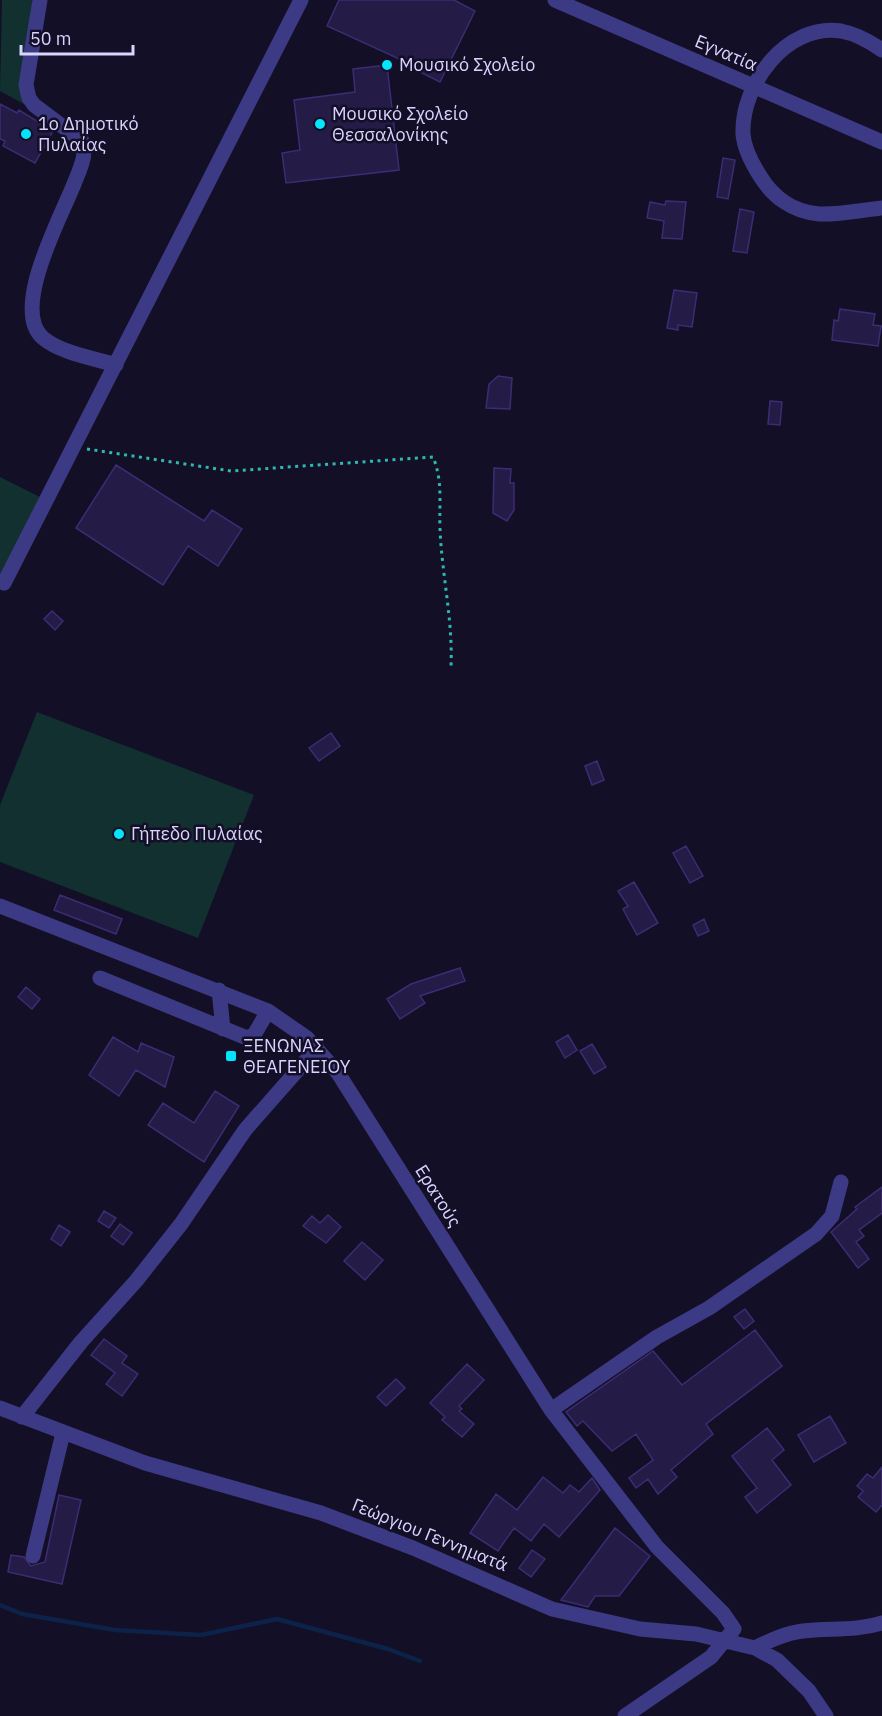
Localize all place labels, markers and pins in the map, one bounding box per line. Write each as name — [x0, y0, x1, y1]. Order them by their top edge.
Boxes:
place label: Μουσικό Σχολείο — [399, 53, 535, 76]
marker: Μουσικό Σχολείο — [380, 58, 394, 72]
place label: Μουσικό Σχολείο Θεσσαλονίκης — [332, 102, 468, 146]
place label: 1ο Δημοτικό Πυλαίας — [38, 112, 138, 156]
marker: Μουσικό Σχολείο Θεσσαλονίκης — [313, 117, 327, 131]
marker: 1ο Δημοτικό Πυλαίας — [19, 127, 33, 141]
place label: Γήπεδο Πυλαίας — [131, 822, 263, 845]
marker: Γήπεδο Πυλαίας — [112, 827, 126, 841]
place label: ΞΕΝΩΝΑΣ ΘΕΑΓΕΝΕΙΟΥ — [243, 1034, 351, 1078]
marker: ΞΕΝΩΝΑΣ ΘΕΑΓΕΝΕΙΟΥ — [224, 1049, 238, 1063]

